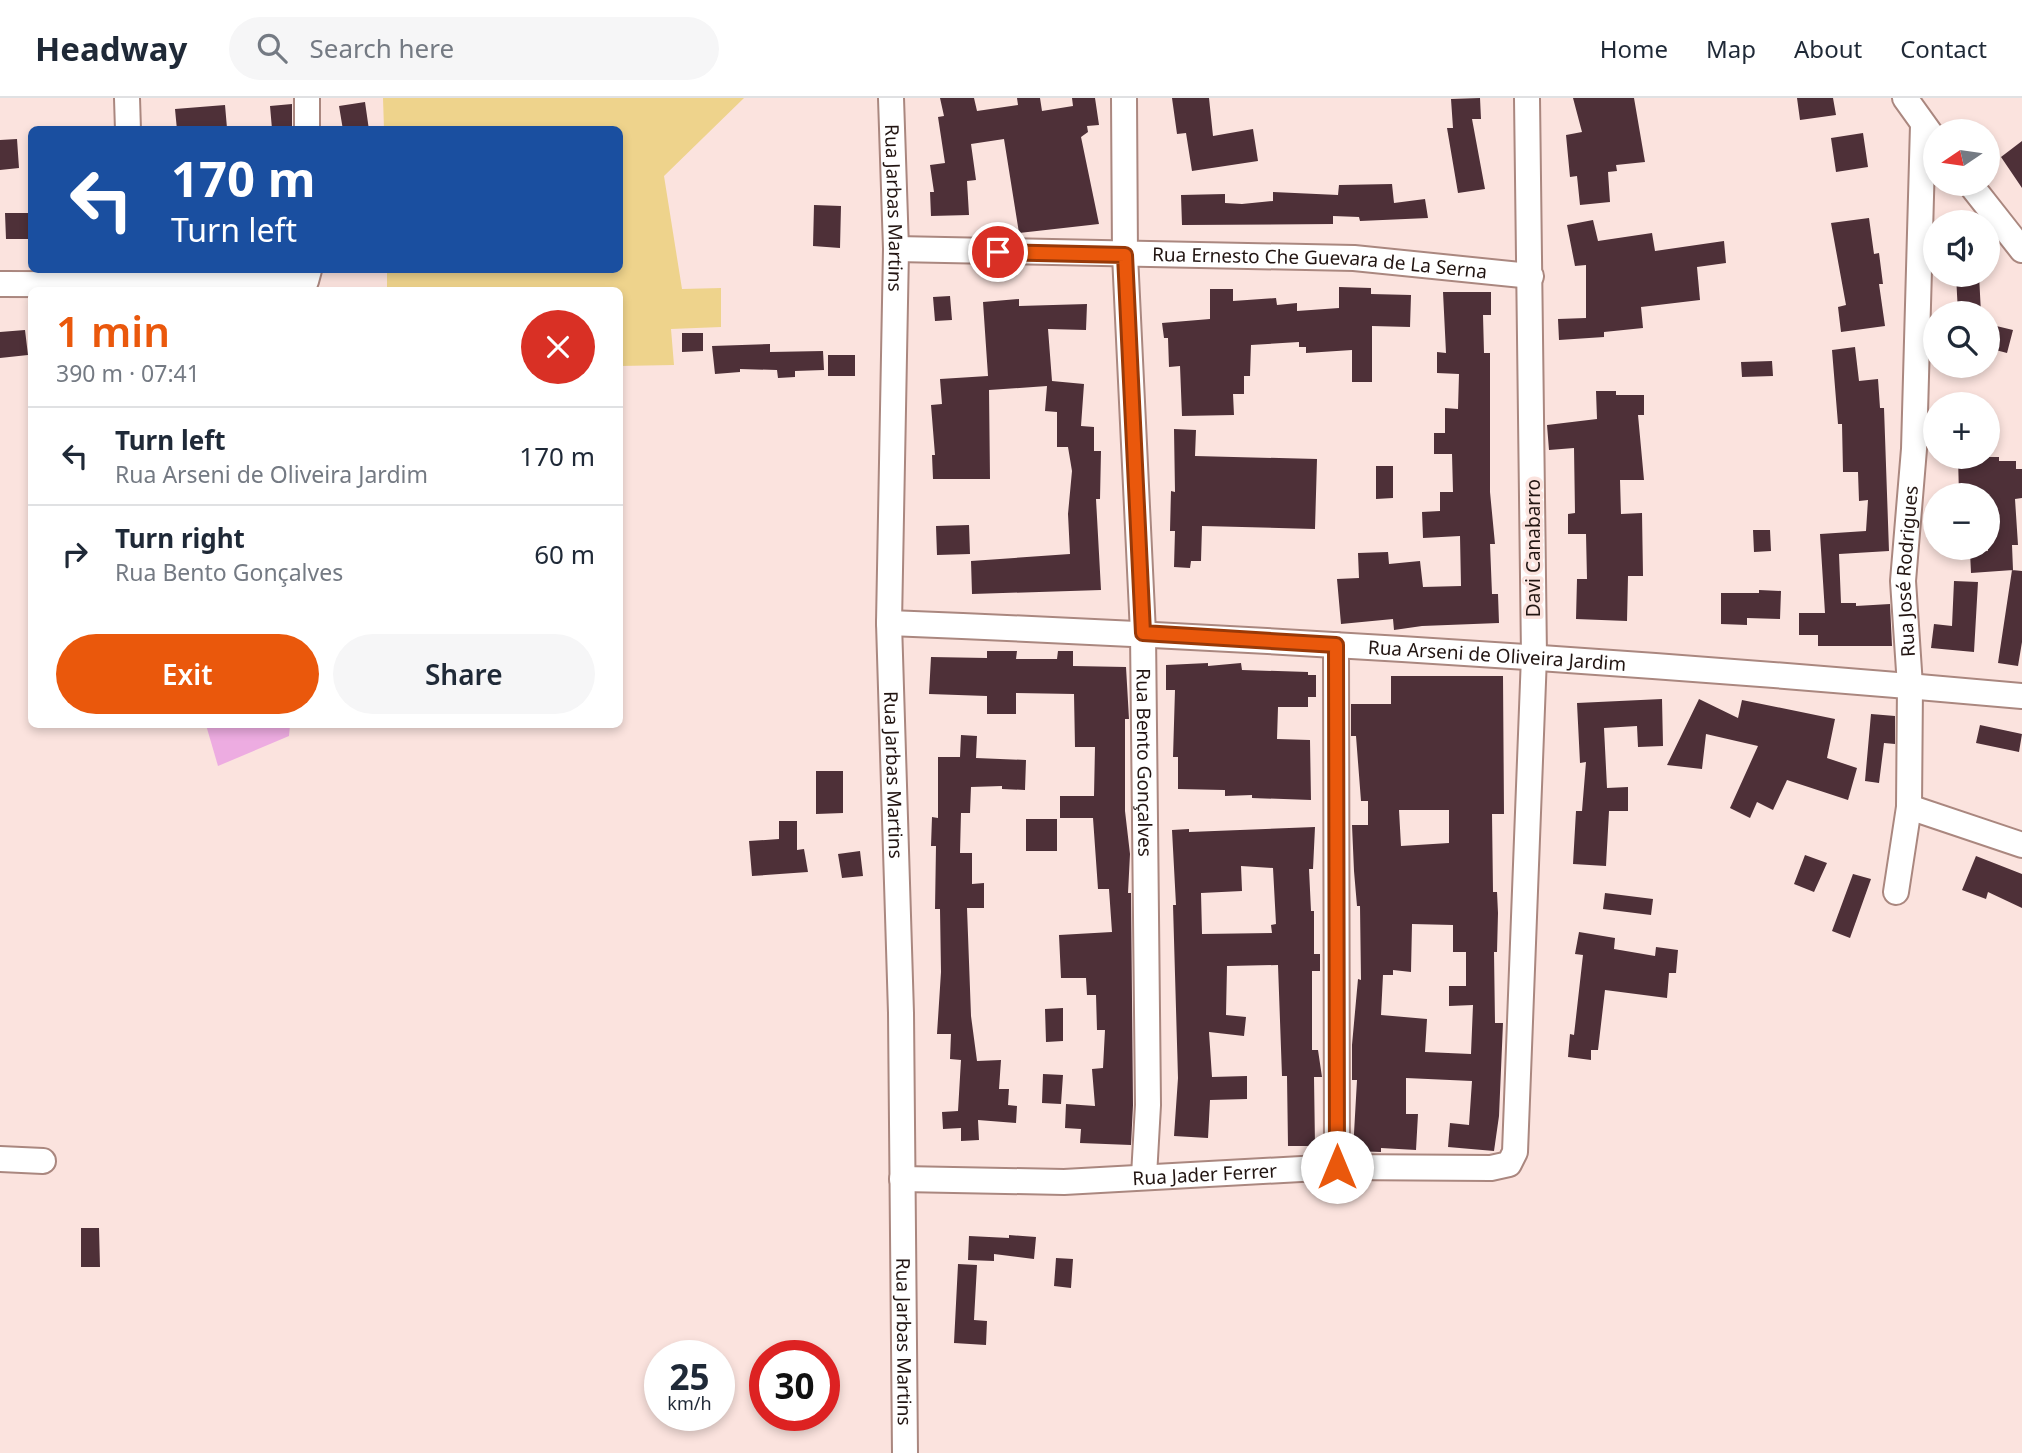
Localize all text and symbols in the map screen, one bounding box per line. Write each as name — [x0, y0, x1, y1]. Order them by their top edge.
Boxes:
search box — [229, 17, 719, 80]
text: Headway — [35, 26, 187, 71]
icon: search — [253, 29, 291, 67]
text: Search here — [309, 30, 454, 66]
text: Home — [1600, 32, 1668, 65]
text: Map — [1706, 32, 1756, 65]
text: About — [1794, 32, 1862, 65]
text: Contact — [1900, 32, 1987, 65]
north arrow — [1923, 119, 2000, 196]
map controls — [1923, 119, 2000, 560]
street label: Rua Jarbas Martins — [879, 124, 909, 292]
text: 170 m — [171, 145, 316, 211]
icon: left — [56, 154, 147, 245]
text: Turn left — [171, 208, 297, 251]
button: sound — [1923, 210, 2000, 287]
pin — [968, 222, 1028, 282]
icon: arrive — [979, 233, 1017, 271]
street label: Rua Ernesto Che Guevara de La Serna — [1152, 241, 1488, 284]
button: search — [1923, 301, 2000, 378]
text: 1 min — [56, 302, 170, 359]
button: close — [521, 310, 595, 384]
text: 390 m · 07:41 — [56, 357, 200, 389]
button: + — [1923, 392, 2000, 469]
text: Turn left — [115, 422, 226, 458]
icon: left — [56, 437, 94, 475]
text: 170 m — [519, 438, 595, 474]
text: Rua Arseni de Oliveira Jardim — [115, 458, 428, 490]
street label: Davi Canabarro — [1520, 479, 1546, 617]
button: − — [1923, 483, 2000, 560]
street label: Rua José Rodrigues — [1890, 485, 1924, 658]
text: Turn right — [115, 520, 245, 556]
icon: right — [56, 535, 94, 573]
text: 60 m — [534, 536, 595, 572]
text: Rua Bento Gonçalves — [115, 556, 343, 588]
button: Exit — [56, 634, 319, 714]
button: Share — [333, 634, 595, 714]
street label: Rua Arseni de Oliveira Jardim — [1367, 634, 1627, 677]
street label: Rua Bento Gonçalves — [1130, 668, 1158, 857]
street label: Rua Jarbas Martins — [878, 691, 909, 859]
position arrow — [1300, 1130, 1374, 1204]
street label: Rua Jader Ferrer — [1132, 1157, 1278, 1191]
street label: Rua Jarbas Martins — [890, 1258, 918, 1426]
speed limit sign: 30 — [749, 1340, 840, 1431]
text: 25 — [669, 1353, 710, 1400]
text: km/h — [667, 1391, 712, 1415]

